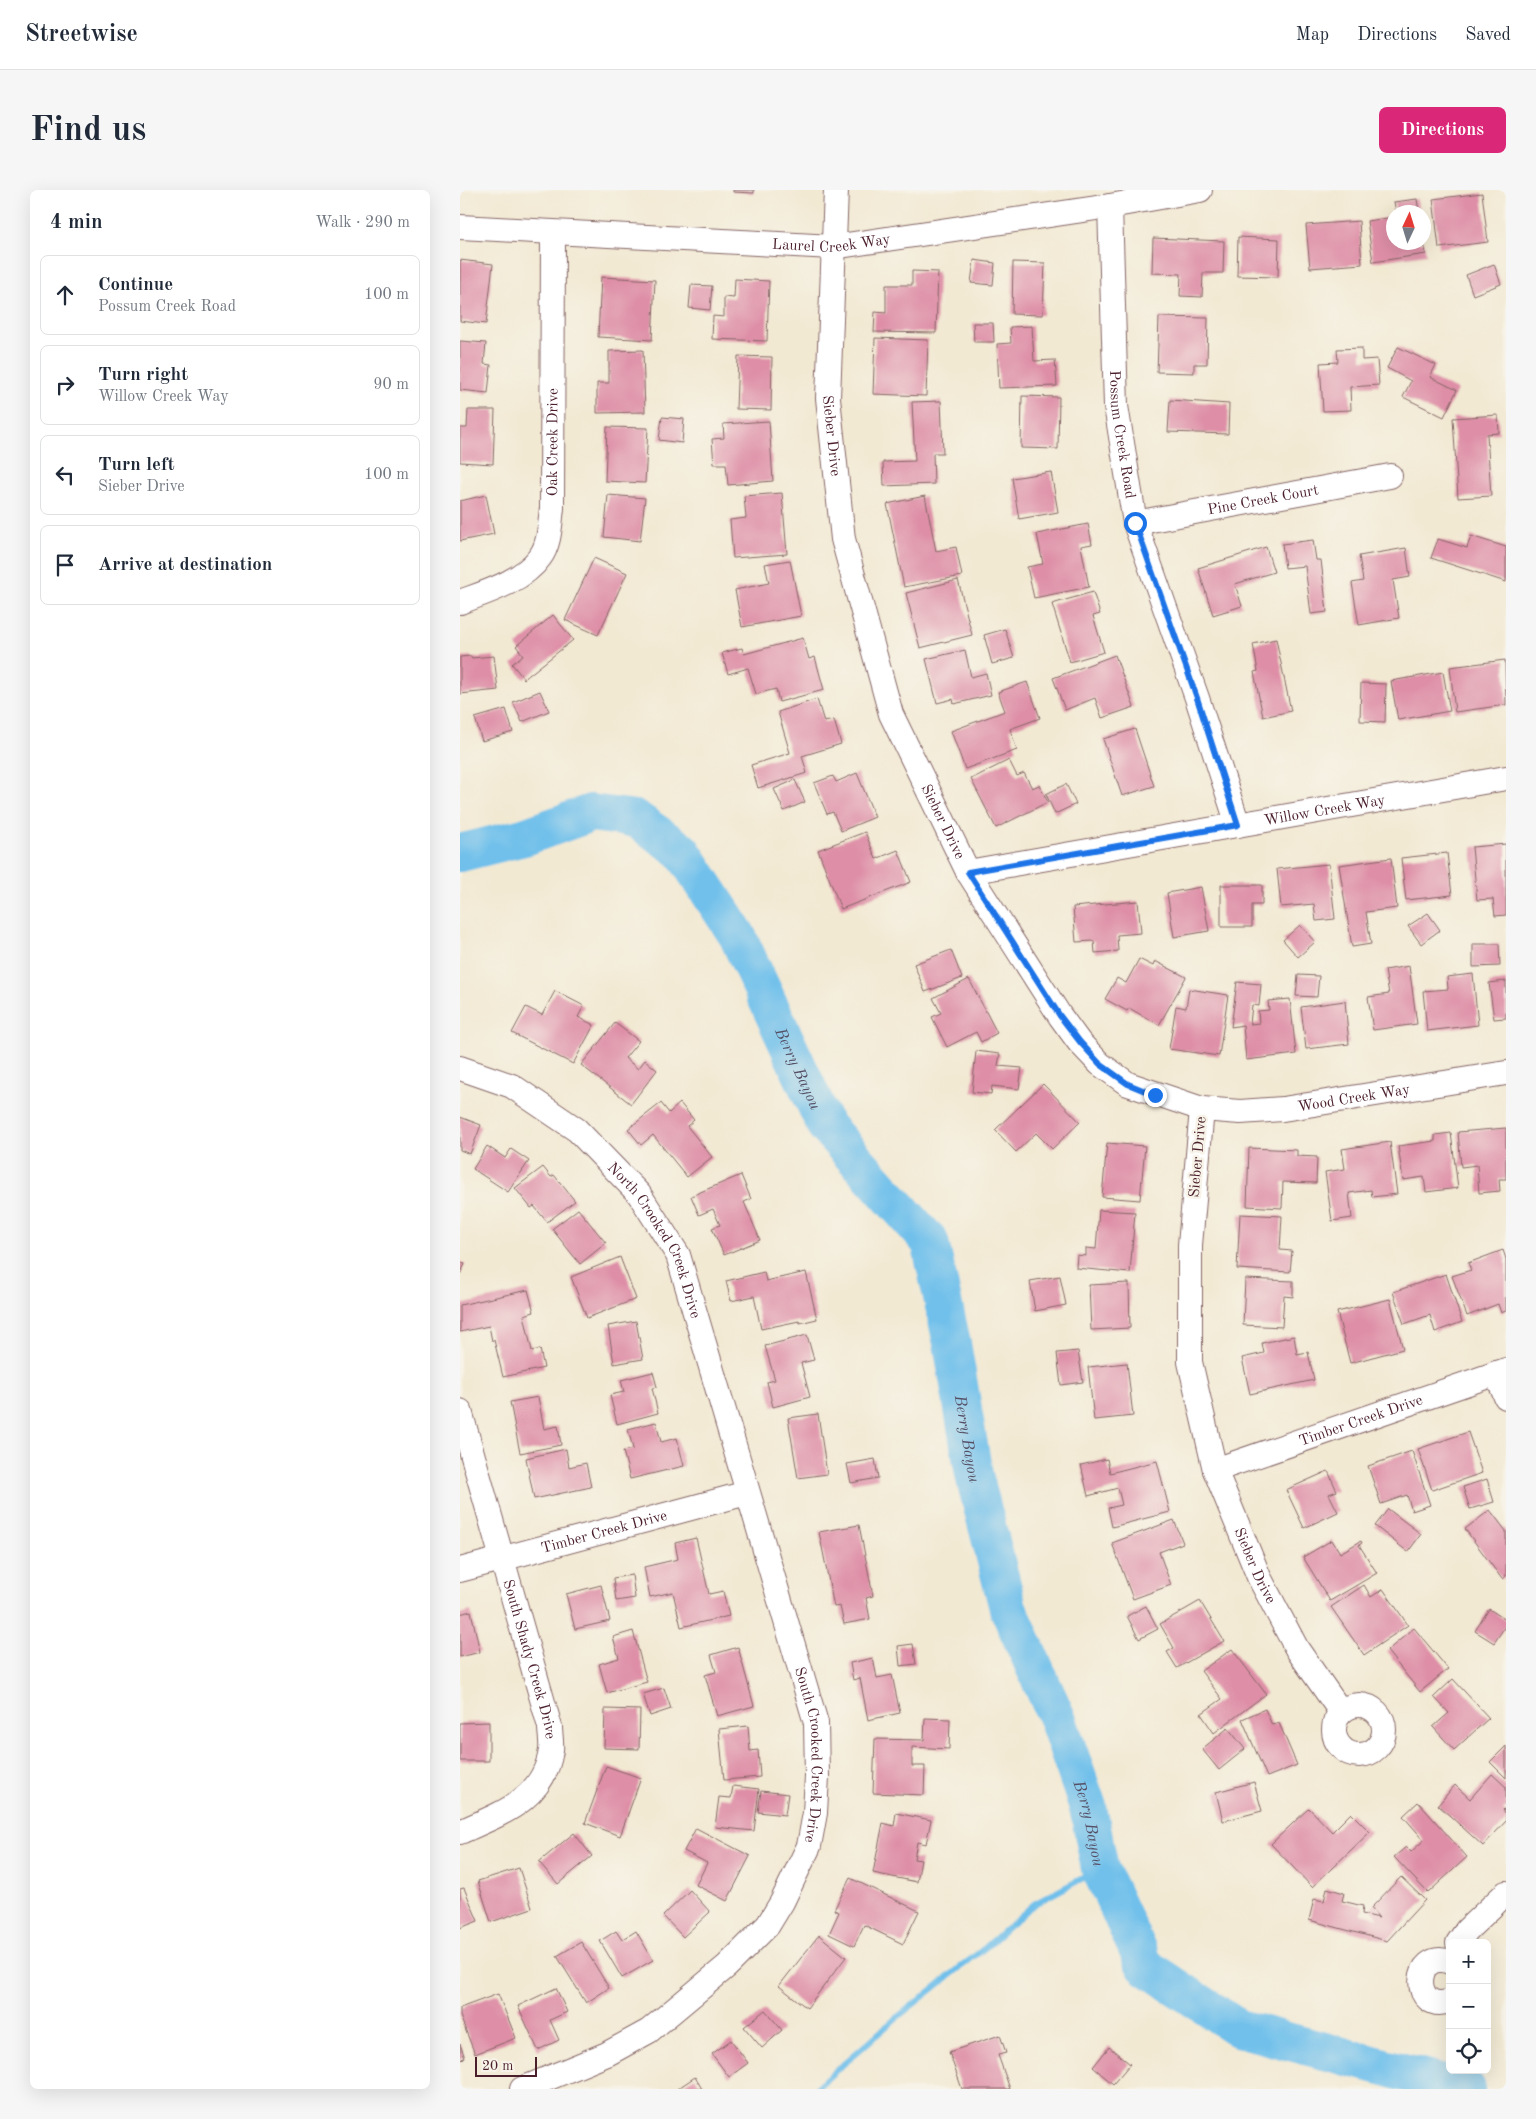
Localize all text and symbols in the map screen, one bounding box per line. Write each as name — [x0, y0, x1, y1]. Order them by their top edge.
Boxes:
text: Streetwise — [25, 23, 138, 47]
text: Map — [1296, 26, 1329, 44]
text: Directions — [1357, 26, 1437, 44]
text: Saved — [1465, 26, 1511, 44]
button: Directions — [1379, 107, 1506, 153]
text: Find us — [30, 113, 146, 148]
north arrow — [1386, 205, 1431, 250]
text: 4 min — [50, 212, 103, 233]
text: Walk · 290 m — [315, 215, 410, 231]
street label: Laurel Creek Way — [772, 233, 892, 256]
text: Continue — [98, 276, 173, 295]
icon: ahead — [51, 281, 79, 309]
text: 100 m — [364, 287, 409, 303]
text: Possum Creek Road — [98, 299, 236, 315]
text: Turn right — [98, 366, 188, 385]
street label: Possum Creek Road — [1106, 370, 1137, 500]
icon: right — [51, 371, 79, 399]
text: 90 m — [373, 377, 409, 393]
street label: Oak Creek Drive — [546, 388, 561, 496]
text: Willow Creek Way — [98, 389, 229, 405]
street label: Sieber Drive — [819, 395, 842, 477]
text: Turn left — [98, 456, 175, 475]
icon: left — [51, 461, 79, 489]
text: 100 m — [364, 467, 409, 483]
text: Sieber Drive — [98, 479, 185, 495]
street label: Pine Creek Court — [1206, 483, 1320, 518]
route start — [1124, 512, 1147, 535]
icon: arrive — [51, 551, 79, 579]
text: Arrive at destination — [98, 556, 272, 575]
street label: Sieber Drive — [917, 782, 967, 862]
street label: Willow Creek Way — [1263, 793, 1387, 829]
water label: Berry Bayou — [771, 1025, 823, 1113]
street label: Wood Creek Way — [1297, 1083, 1411, 1116]
route end — [1144, 1084, 1167, 1107]
street label: Sieber Drive — [1187, 1116, 1210, 1198]
street label: North Crooked Creek Drive — [604, 1160, 702, 1320]
water label: Berry Bayou — [951, 1393, 982, 1485]
street label: Timber Creek Drive — [1297, 1393, 1425, 1450]
street label: Timber Creek Drive — [540, 1509, 669, 1557]
street label: Sieber Drive — [1231, 1526, 1278, 1607]
street label: South Shady Creek Drive — [499, 1578, 557, 1740]
street label: South Crooked Creek Drive — [791, 1666, 823, 1844]
water label: Berry Bayou — [1069, 1778, 1105, 1868]
map controls — [1446, 1939, 1491, 2074]
button: + — [1446, 1939, 1491, 1984]
button: − — [1446, 1984, 1491, 2029]
button: locate — [1446, 2029, 1491, 2074]
scale bar — [475, 2054, 538, 2077]
text: 20 m — [482, 2059, 513, 2073]

